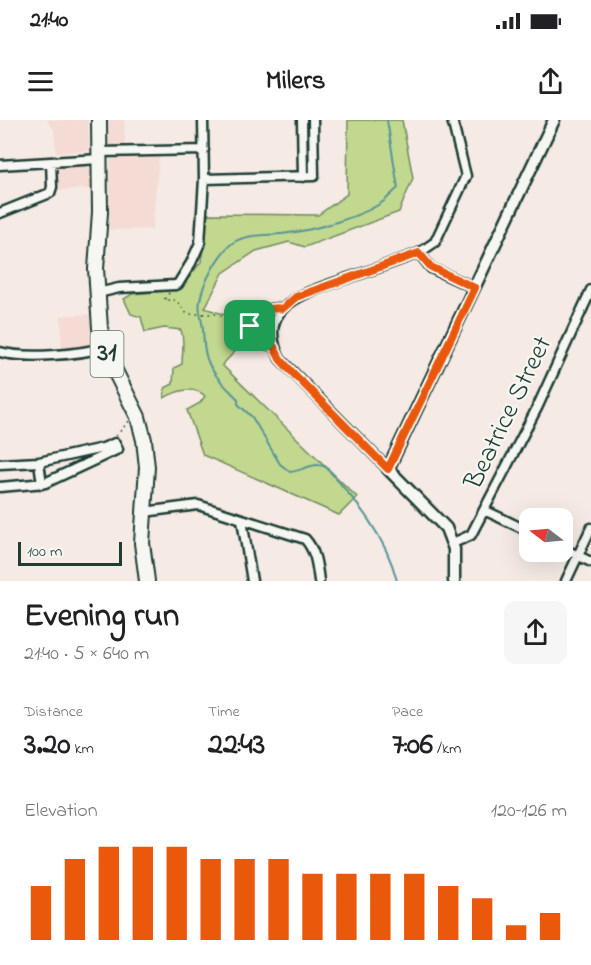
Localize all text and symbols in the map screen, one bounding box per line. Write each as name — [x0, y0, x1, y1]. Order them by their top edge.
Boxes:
text: 21:40 — [30, 5, 68, 37]
text: Milers — [266, 62, 326, 101]
icon: menu — [24, 65, 57, 98]
icon: share — [534, 65, 567, 98]
pin — [224, 300, 275, 351]
icon: arrive — [233, 309, 266, 342]
street label: Beatrice Street — [455, 330, 563, 497]
road number: 31 — [90, 331, 124, 377]
north arrow — [519, 508, 573, 562]
map controls — [519, 508, 573, 562]
scale bar — [18, 539, 122, 567]
text: 100 m — [27, 540, 62, 564]
text: Evening run — [24, 593, 179, 641]
button: share — [504, 601, 567, 664]
text: 21:40 · 5 × 640 m — [24, 640, 149, 669]
text: Distance — [24, 700, 83, 724]
text: Time — [208, 700, 240, 724]
text: Pace — [392, 700, 423, 724]
text: 3.20 — [24, 724, 70, 768]
text: 22:43 — [208, 724, 265, 768]
text: 7:06 — [392, 724, 433, 768]
text: km — [70, 737, 94, 761]
text: /km — [433, 737, 461, 761]
text: Elevation — [24, 797, 98, 826]
text: 120–126 m — [491, 797, 567, 826]

